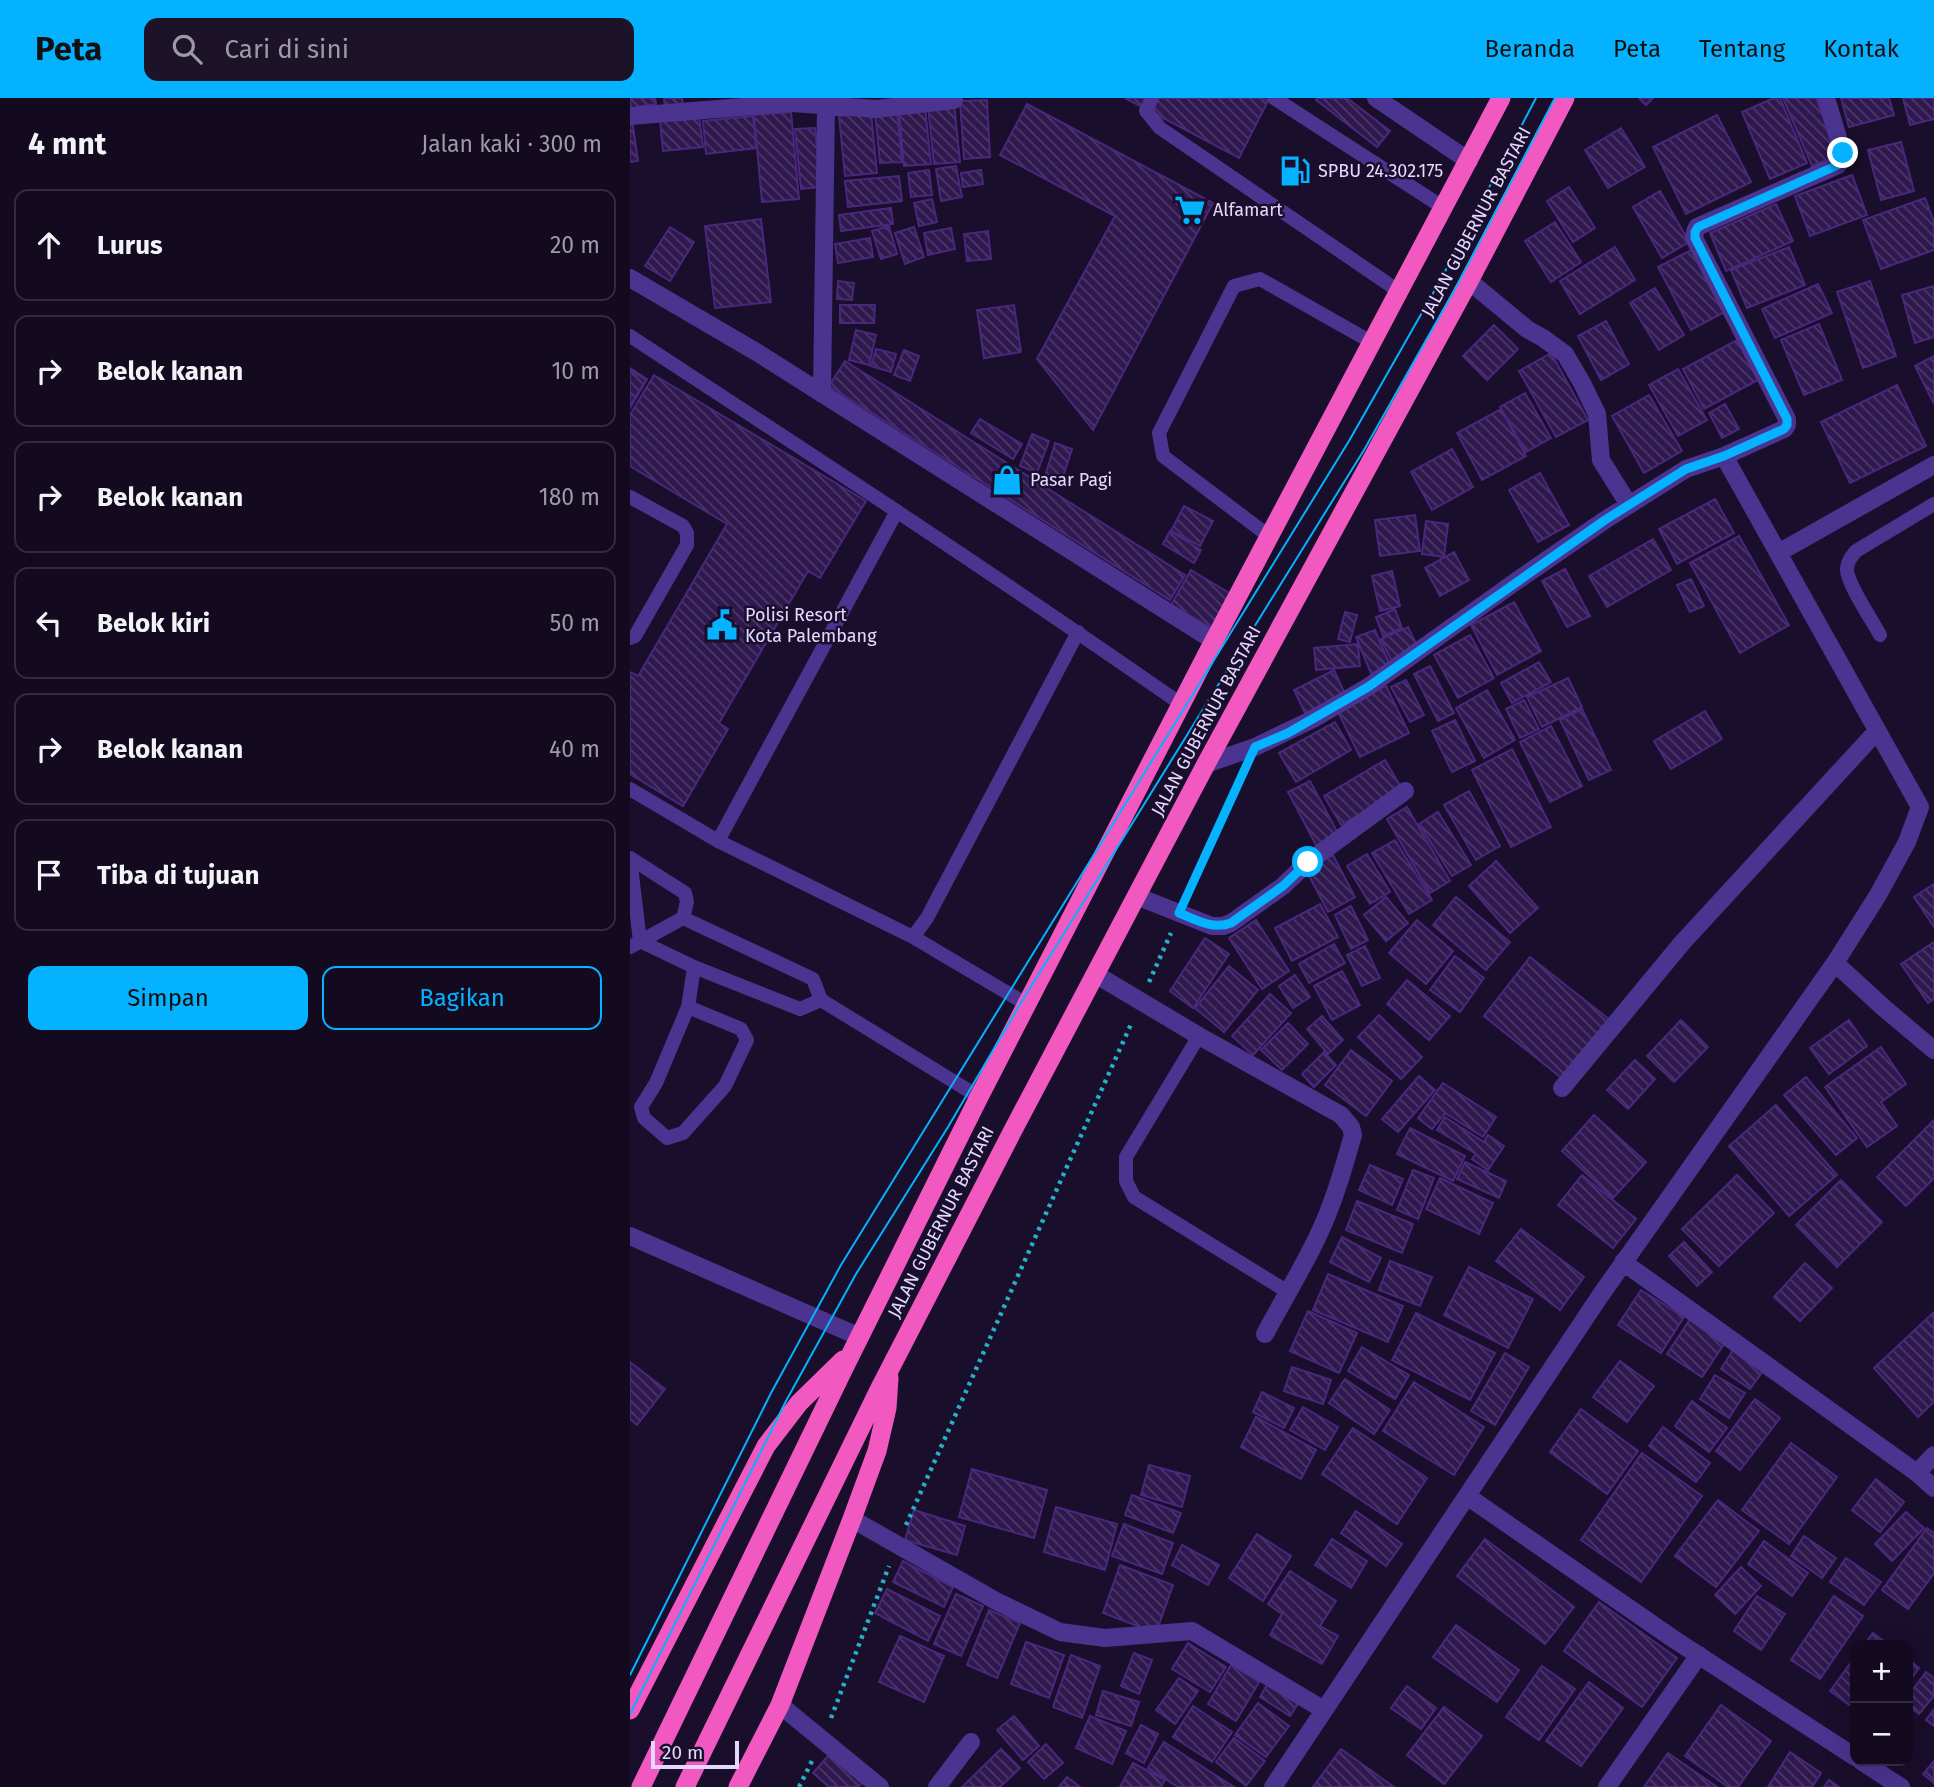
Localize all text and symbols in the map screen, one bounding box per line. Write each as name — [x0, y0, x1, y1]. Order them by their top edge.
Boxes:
search box — [144, 18, 634, 81]
text: Peta — [35, 29, 102, 69]
icon: search — [168, 30, 206, 68]
text: Cari di sini — [224, 34, 349, 65]
text: Beranda — [1484, 35, 1575, 63]
text: Peta — [1613, 35, 1661, 63]
text: Tentang — [1699, 35, 1785, 63]
text: Kontak — [1823, 35, 1899, 63]
street label: JALAN GUBERNUR BASTARI — [1416, 123, 1536, 321]
text: 4 mnt — [28, 126, 106, 162]
text: Jalan kaki · 300 m — [421, 130, 602, 158]
route end — [1827, 137, 1858, 168]
fuel station icon: SPBU 24.302.175 — [1278, 154, 1312, 188]
place label: SPBU 24.302.175 — [1318, 160, 1443, 182]
supermarket icon: Alfamart — [1173, 193, 1207, 227]
place label: Alfamart — [1213, 199, 1283, 221]
icon: ahead — [30, 226, 68, 264]
text: Lurus — [97, 230, 163, 261]
text: 20 m — [550, 231, 600, 259]
icon: right — [30, 352, 68, 390]
text: Belok kanan — [97, 356, 243, 387]
text: 10 m — [551, 357, 600, 385]
shop icon: Pasar Pagi — [990, 463, 1024, 497]
place label: Pasar Pagi — [1030, 469, 1112, 491]
icon: right — [30, 478, 68, 516]
text: Belok kanan — [97, 482, 243, 513]
text: 180 m — [539, 483, 600, 511]
icon: left — [30, 604, 68, 642]
place label: Polisi Resort Kota Palembang — [745, 604, 877, 647]
text: Belok kiri — [97, 608, 210, 639]
public building icon: Polisi Resort Kota Palembang — [705, 608, 739, 642]
text: 50 m — [550, 609, 600, 637]
street label: JALAN GUBERNUR BASTARI — [1146, 622, 1266, 820]
icon: right — [30, 730, 68, 768]
text: Belok kanan — [97, 734, 243, 765]
text: 40 m — [549, 735, 600, 763]
route start — [1292, 846, 1323, 877]
icon: arrive — [30, 856, 68, 894]
text: Tiba di tujuan — [97, 860, 259, 891]
button: Simpan — [28, 966, 308, 1030]
button: Bagikan — [322, 966, 602, 1030]
street label: JALAN GUBERNUR BASTARI — [883, 1122, 999, 1322]
map controls — [1850, 1640, 1913, 1766]
button: + — [1850, 1640, 1913, 1703]
button: − — [1850, 1703, 1913, 1766]
scale bar — [651, 1738, 738, 1770]
text: 20 m — [662, 1741, 703, 1764]

